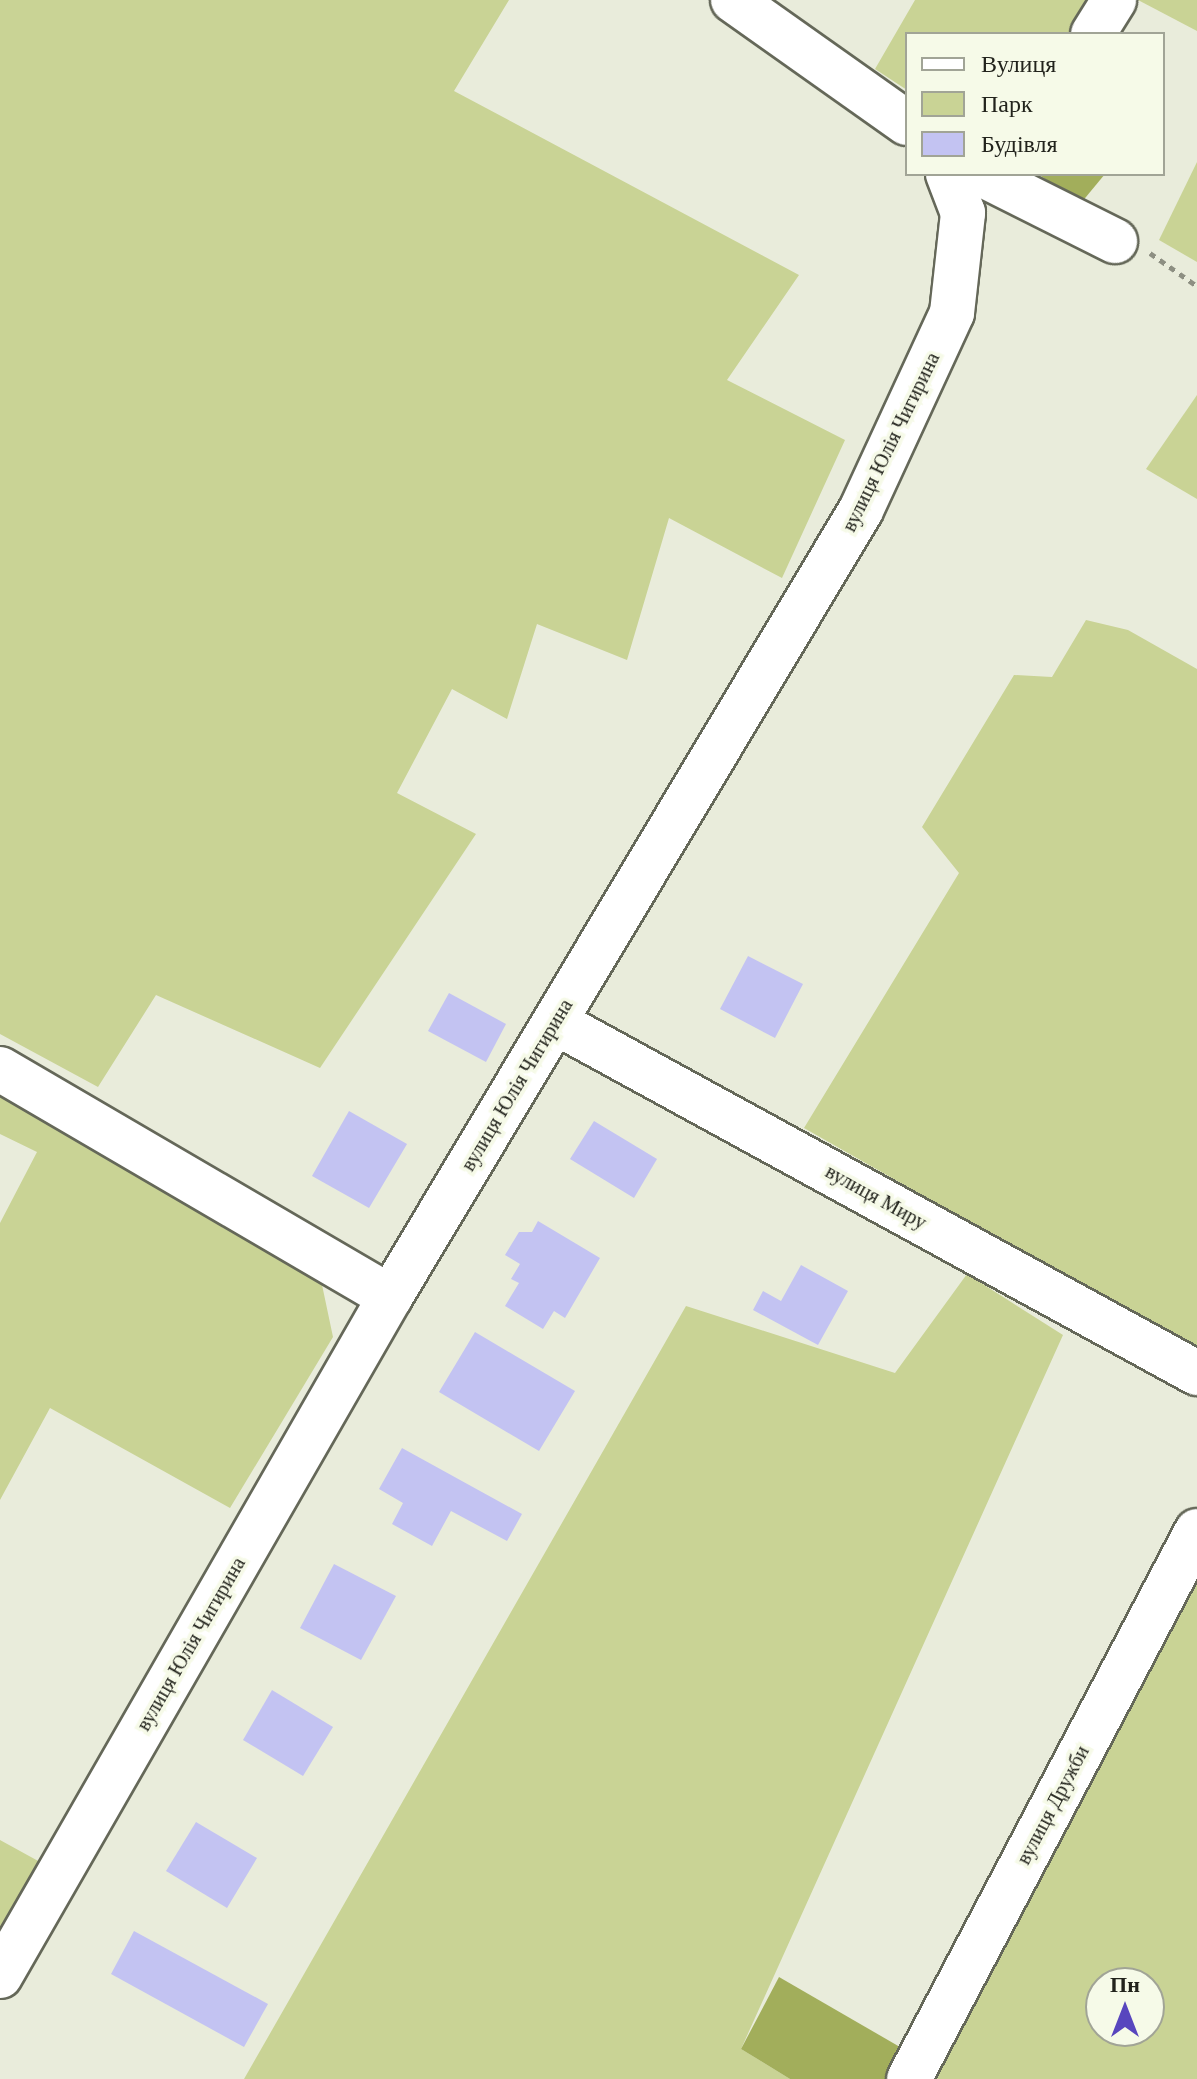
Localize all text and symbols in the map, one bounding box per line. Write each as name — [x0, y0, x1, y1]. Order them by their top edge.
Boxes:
legend — [905, 32, 1165, 176]
text: Вулиця — [981, 51, 1056, 77]
text: Парк — [981, 91, 1033, 117]
text: Будівля — [981, 131, 1058, 157]
street label: вулиця Юлія Чигирина — [837, 348, 945, 536]
street label: вулиця Юлія Чигирина — [456, 995, 578, 1175]
street label: вулиця Миру — [821, 1159, 931, 1235]
street label: вулиця Юлія Чигирина — [132, 1553, 250, 1735]
street label: вулиця Дружби — [1012, 1742, 1094, 1868]
north arrow — [1085, 1967, 1165, 2047]
text: Пн — [1110, 1972, 1140, 1997]

